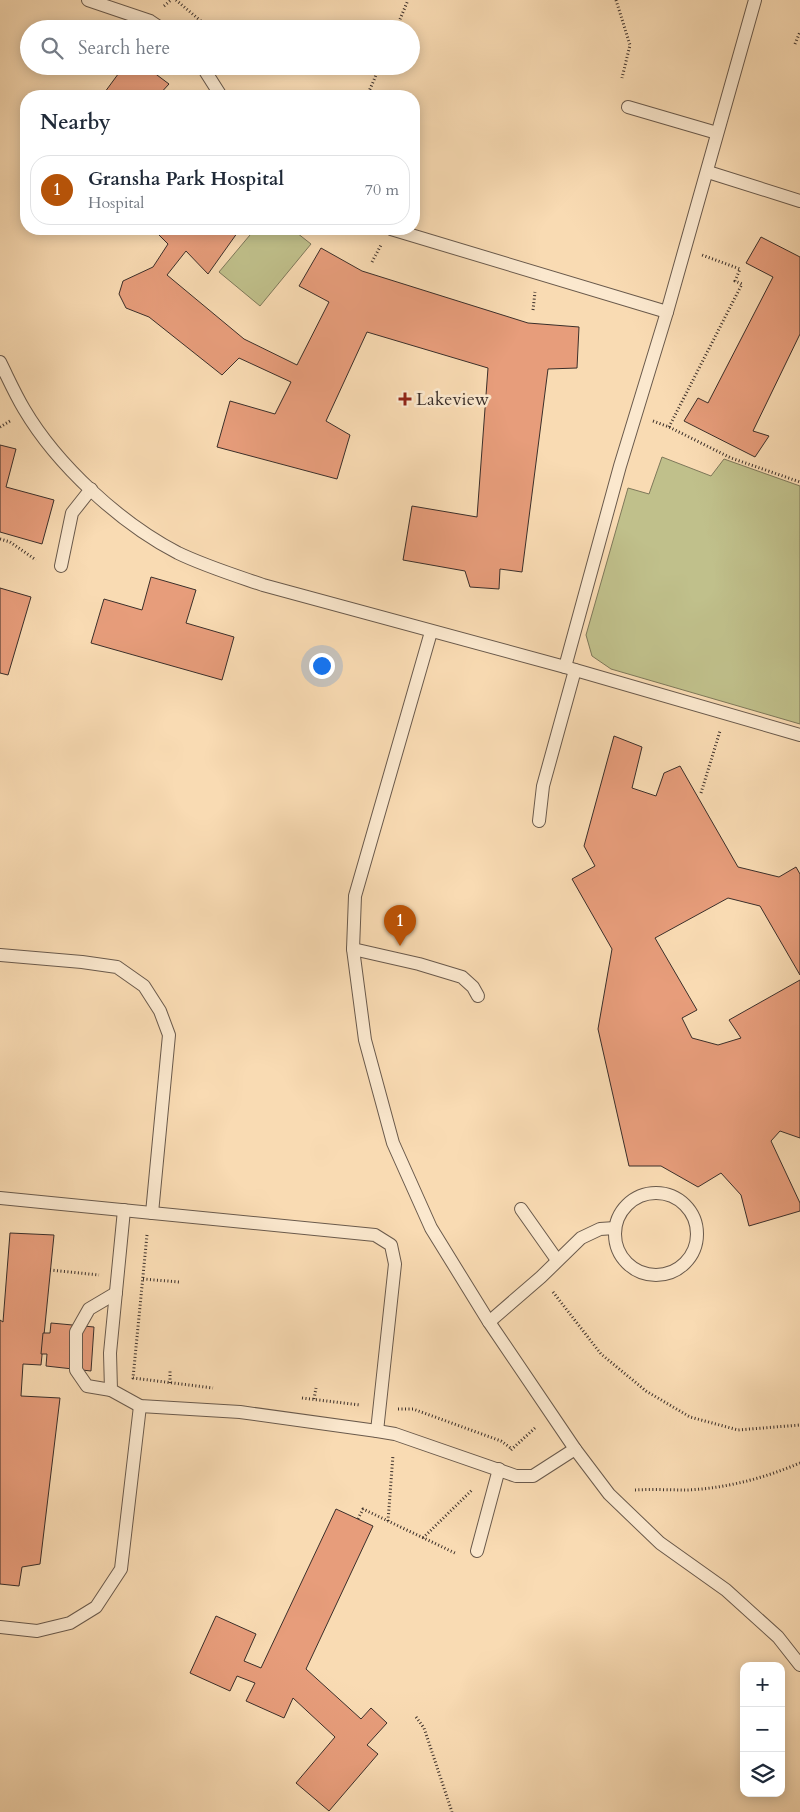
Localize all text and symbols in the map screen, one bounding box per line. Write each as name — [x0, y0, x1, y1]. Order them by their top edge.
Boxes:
search box — [20, 20, 420, 75]
icon: search — [38, 34, 66, 62]
text: Search here — [78, 35, 170, 61]
text: Nearby — [40, 108, 111, 137]
text: Gransha Park Hospital — [88, 166, 284, 192]
text: 1 — [53, 179, 61, 201]
text: 70 m — [365, 179, 399, 201]
text: Hospital — [88, 192, 144, 214]
place label: Lakeview — [416, 387, 490, 412]
marker: Lakeview — [398, 392, 412, 406]
your location — [309, 653, 335, 679]
pin: 1 — [384, 905, 416, 946]
map controls — [740, 1662, 785, 1797]
button: + — [740, 1662, 785, 1707]
button: − — [740, 1707, 785, 1752]
button: layers — [740, 1752, 785, 1797]

